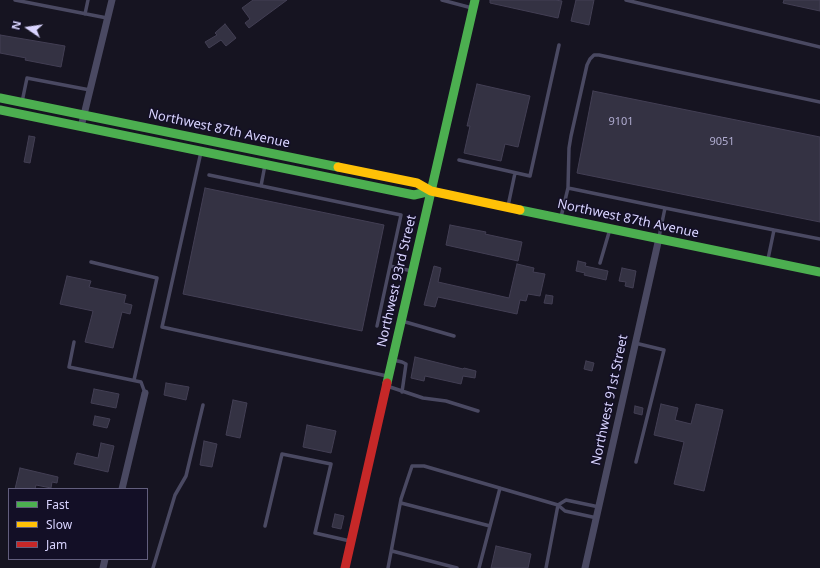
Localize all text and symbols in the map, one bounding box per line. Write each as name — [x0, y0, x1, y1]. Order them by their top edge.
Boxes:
north arrow — [8, 8, 48, 48]
text: N — [8, 19, 24, 31]
street label: Northwest 87th Avenue — [147, 106, 291, 152]
house number: 9101 — [608, 115, 634, 129]
house number: 9051 — [709, 135, 735, 149]
street label: Northwest 87th Avenue — [556, 196, 700, 242]
street label: Northwest 93rd Street — [374, 213, 420, 349]
street label: Northwest 91st Street — [589, 333, 631, 467]
legend — [8, 488, 148, 560]
text: Fast — [46, 496, 69, 513]
text: Slow — [46, 516, 72, 533]
text: Jam — [46, 536, 67, 553]

